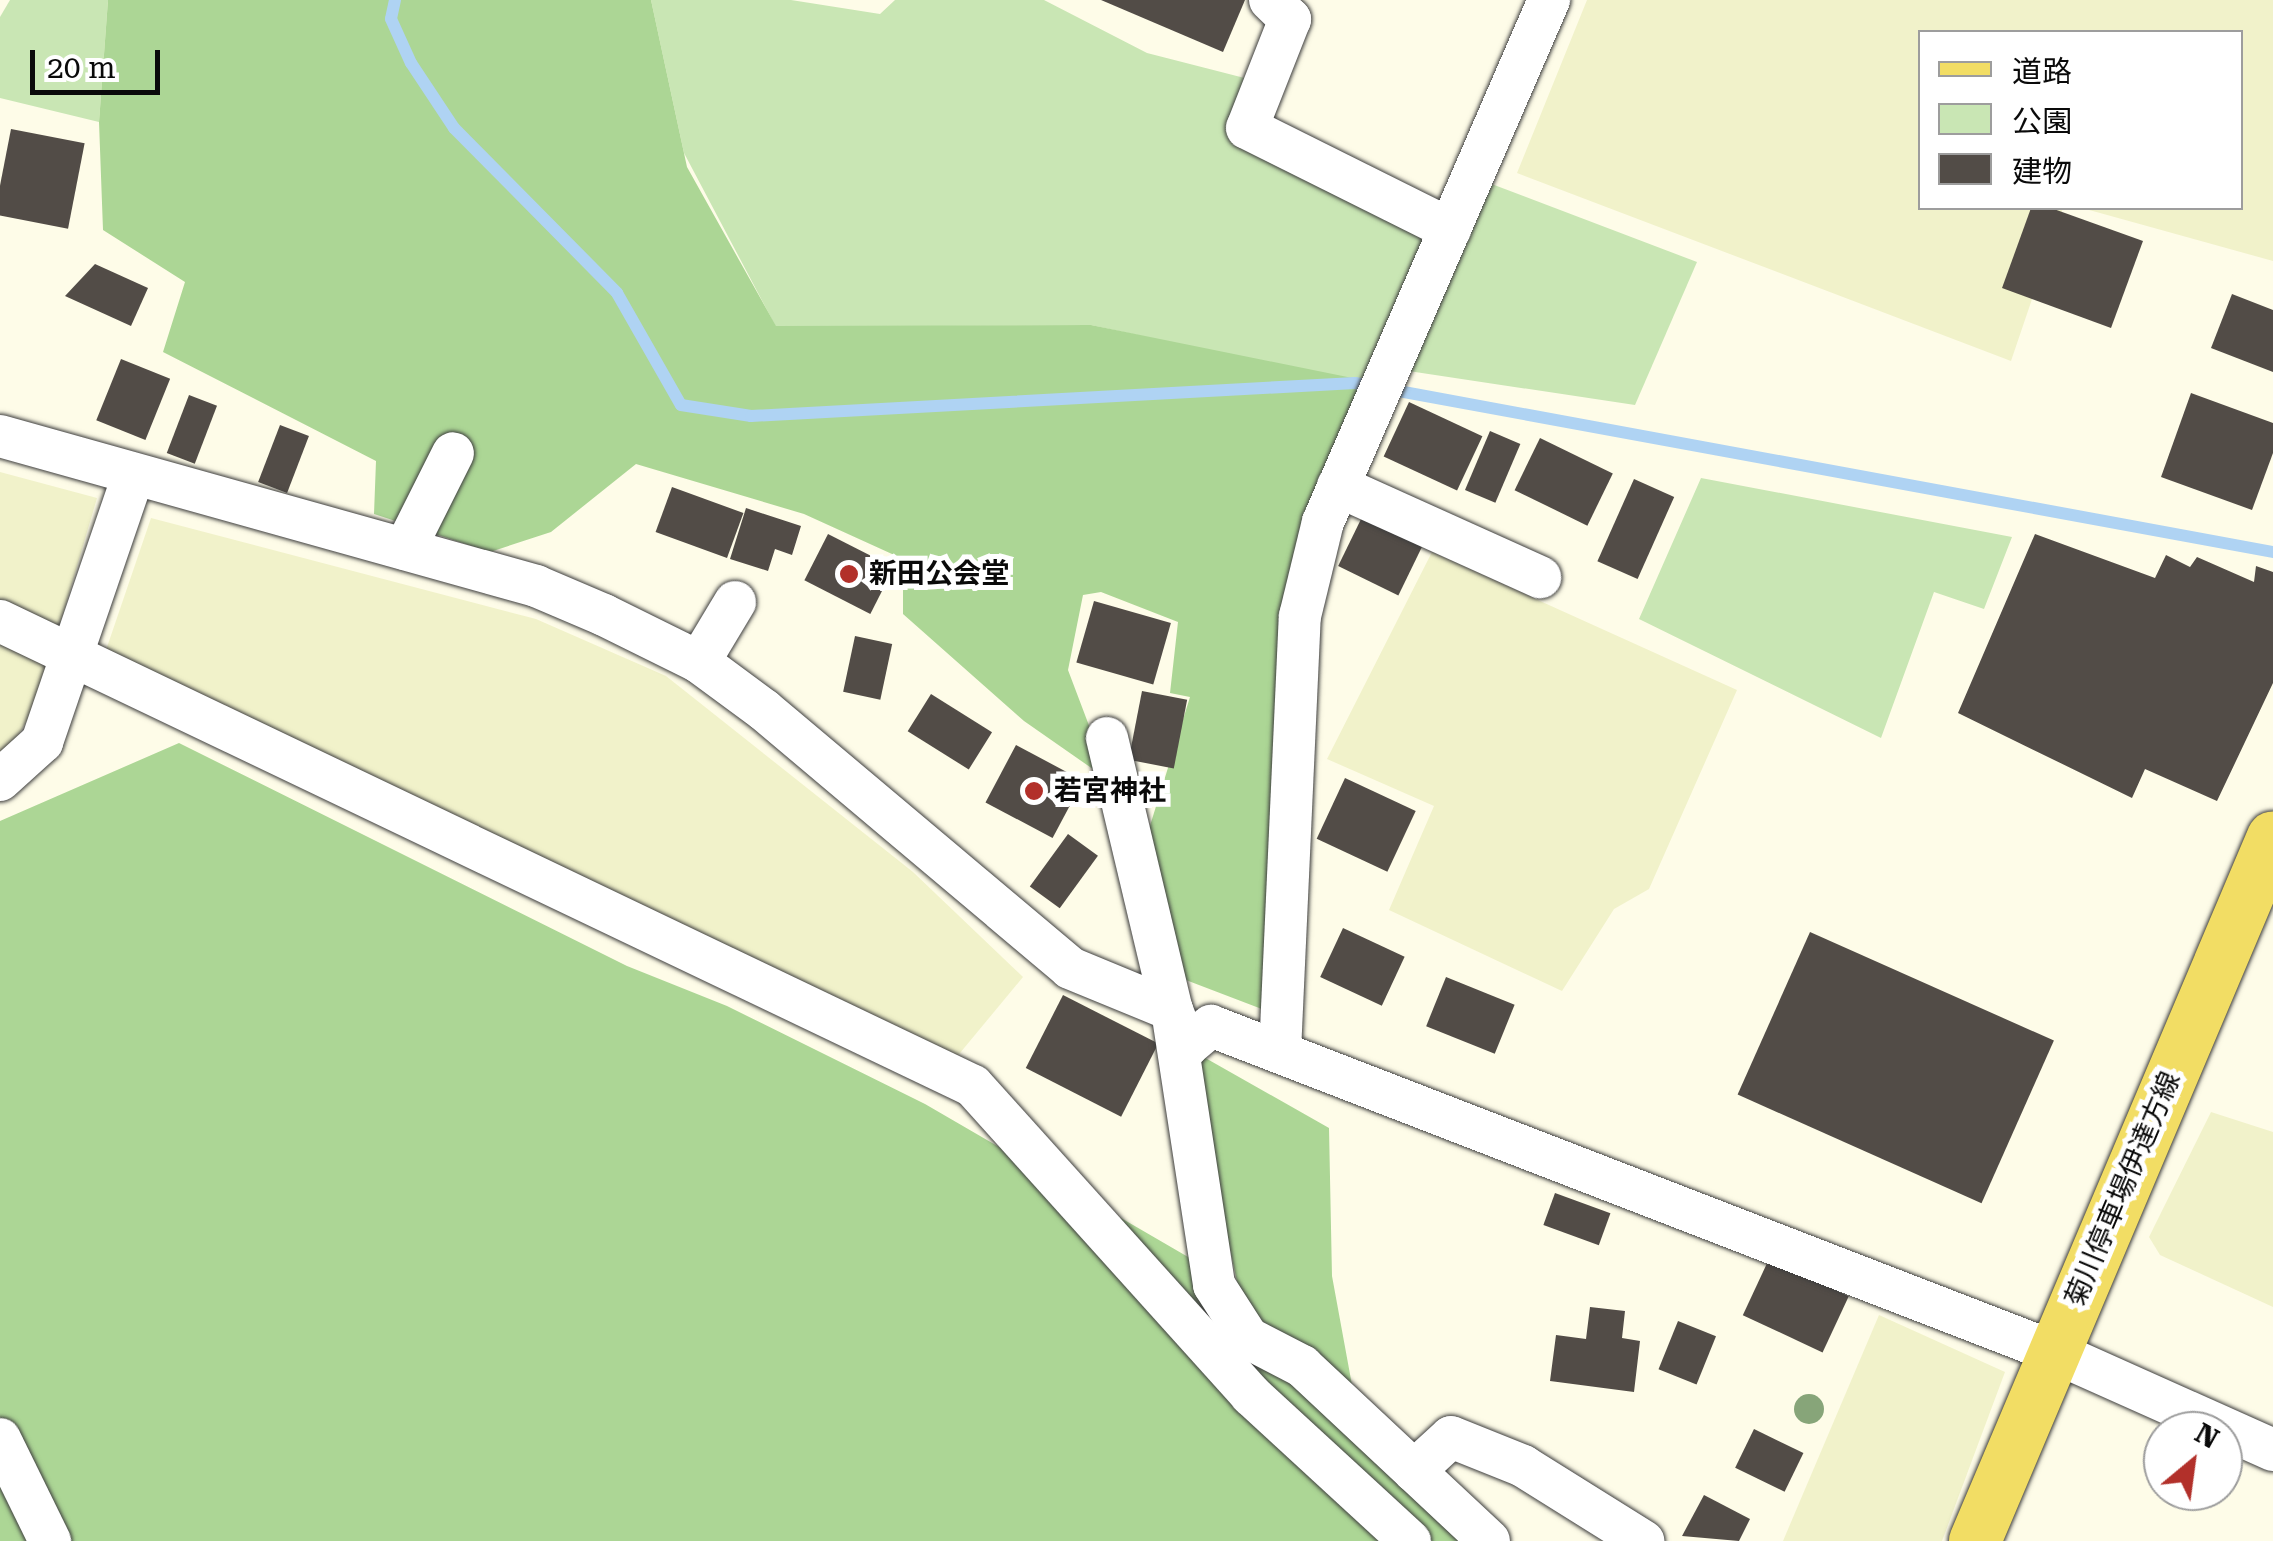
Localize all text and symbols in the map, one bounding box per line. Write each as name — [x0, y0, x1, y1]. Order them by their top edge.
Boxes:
scale bar — [35, 30, 165, 92]
legend — [1918, 30, 2243, 210]
text: 20 m — [47, 50, 116, 85]
text: 道路 — [2012, 54, 2072, 89]
text: 公園 — [2012, 104, 2072, 139]
text: 建物 — [2012, 154, 2072, 189]
place label: 新田公会堂 — [869, 557, 1009, 591]
marker: 新田公会堂 — [838, 563, 860, 585]
place label: 若宮神社 — [1054, 774, 1166, 808]
marker: 若宮神社 — [1023, 780, 1045, 802]
street label: 菊川停車場伊達方線 — [2058, 1066, 2188, 1312]
north arrow — [2143, 1411, 2243, 1511]
text: N — [2189, 1416, 2224, 1456]

